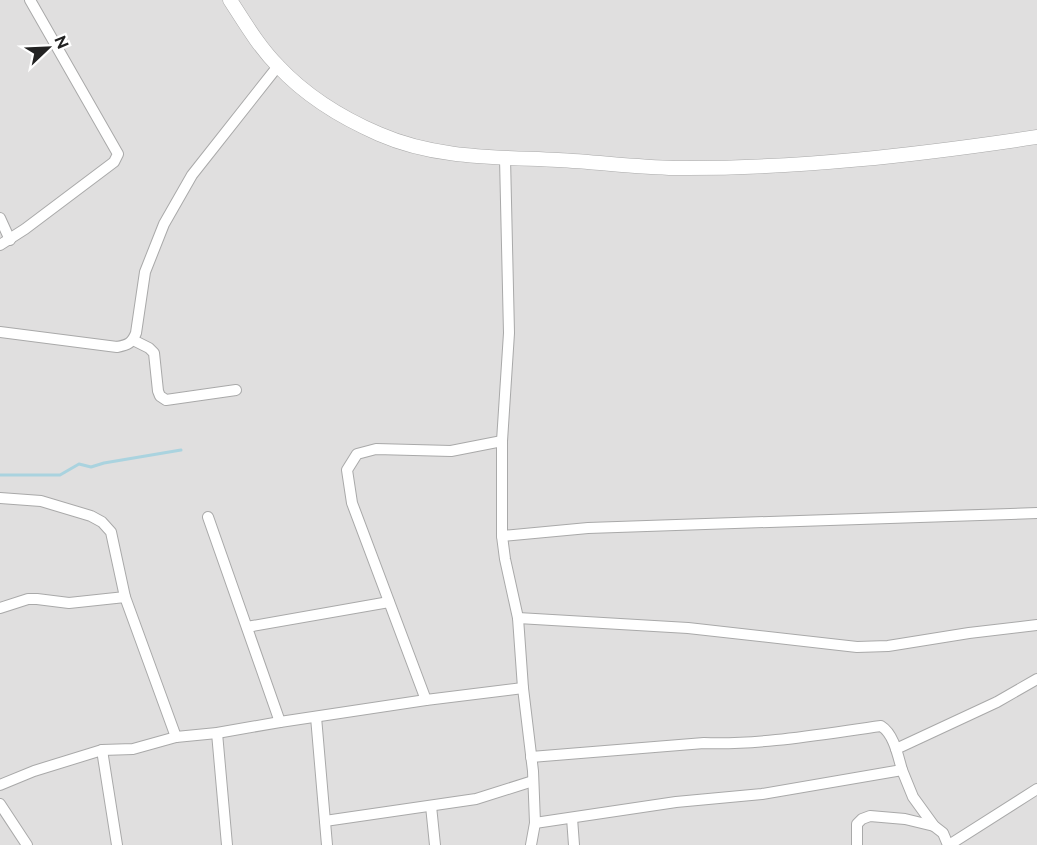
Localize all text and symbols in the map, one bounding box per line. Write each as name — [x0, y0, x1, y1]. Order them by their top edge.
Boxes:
north arrow — [18, 18, 78, 78]
text: N — [50, 33, 72, 52]

